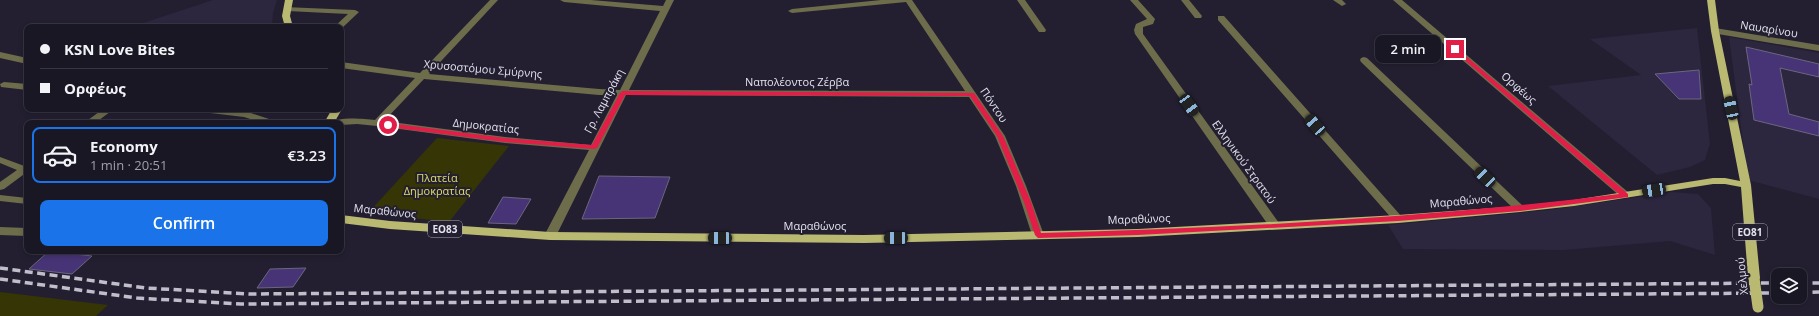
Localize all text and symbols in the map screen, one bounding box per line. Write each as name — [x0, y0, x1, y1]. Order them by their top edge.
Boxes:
street label: Ναυαρίνου — [1739, 17, 1799, 40]
callout: 2 min — [1375, 35, 1441, 63]
text: KSN Love Bites — [64, 39, 175, 59]
text: 2 min — [1390, 40, 1426, 58]
route end — [1446, 40, 1464, 58]
street label: Χρυσοστόμου Σμύρνης — [423, 56, 543, 81]
street label: Γρ. Λαμπράκη — [580, 66, 627, 136]
street label: Ορφέως — [1499, 68, 1540, 107]
street label: Ναπολέοντος Ζέρβα — [745, 74, 849, 89]
text: Ορφέως — [64, 78, 126, 98]
street label: Πόντου — [977, 84, 1012, 125]
car — [1177, 92, 1201, 118]
car — [1723, 95, 1739, 121]
car — [1303, 112, 1327, 138]
street label: Δημοκρατίας — [452, 115, 520, 136]
route start — [379, 116, 397, 134]
street label: Ελληνικού Στρατού — [1209, 117, 1280, 207]
text: Economy — [90, 136, 158, 156]
icon: car — [42, 137, 78, 173]
text: €3.23 — [288, 145, 326, 165]
text: 1 min · 20:51 — [90, 156, 167, 174]
car — [1472, 164, 1498, 190]
park label: Πλατεία Δημοκρατίας — [404, 170, 470, 198]
car — [1641, 182, 1667, 198]
street label: Μαραθώνος — [1429, 190, 1493, 211]
button: Confirm — [40, 200, 328, 246]
street label: Μαραθώνος — [353, 200, 417, 221]
street label: Μαραθώνος — [1107, 210, 1171, 227]
street label: Μαραθώνος — [784, 218, 846, 233]
road number: ΕΟ83 — [428, 221, 462, 237]
road number: ΕΟ81 — [1733, 224, 1767, 240]
car — [708, 232, 732, 244]
car — [884, 232, 908, 244]
street label: Χελμού — [1732, 256, 1751, 296]
map controls — [1771, 268, 1807, 304]
button: layers — [1771, 268, 1807, 304]

